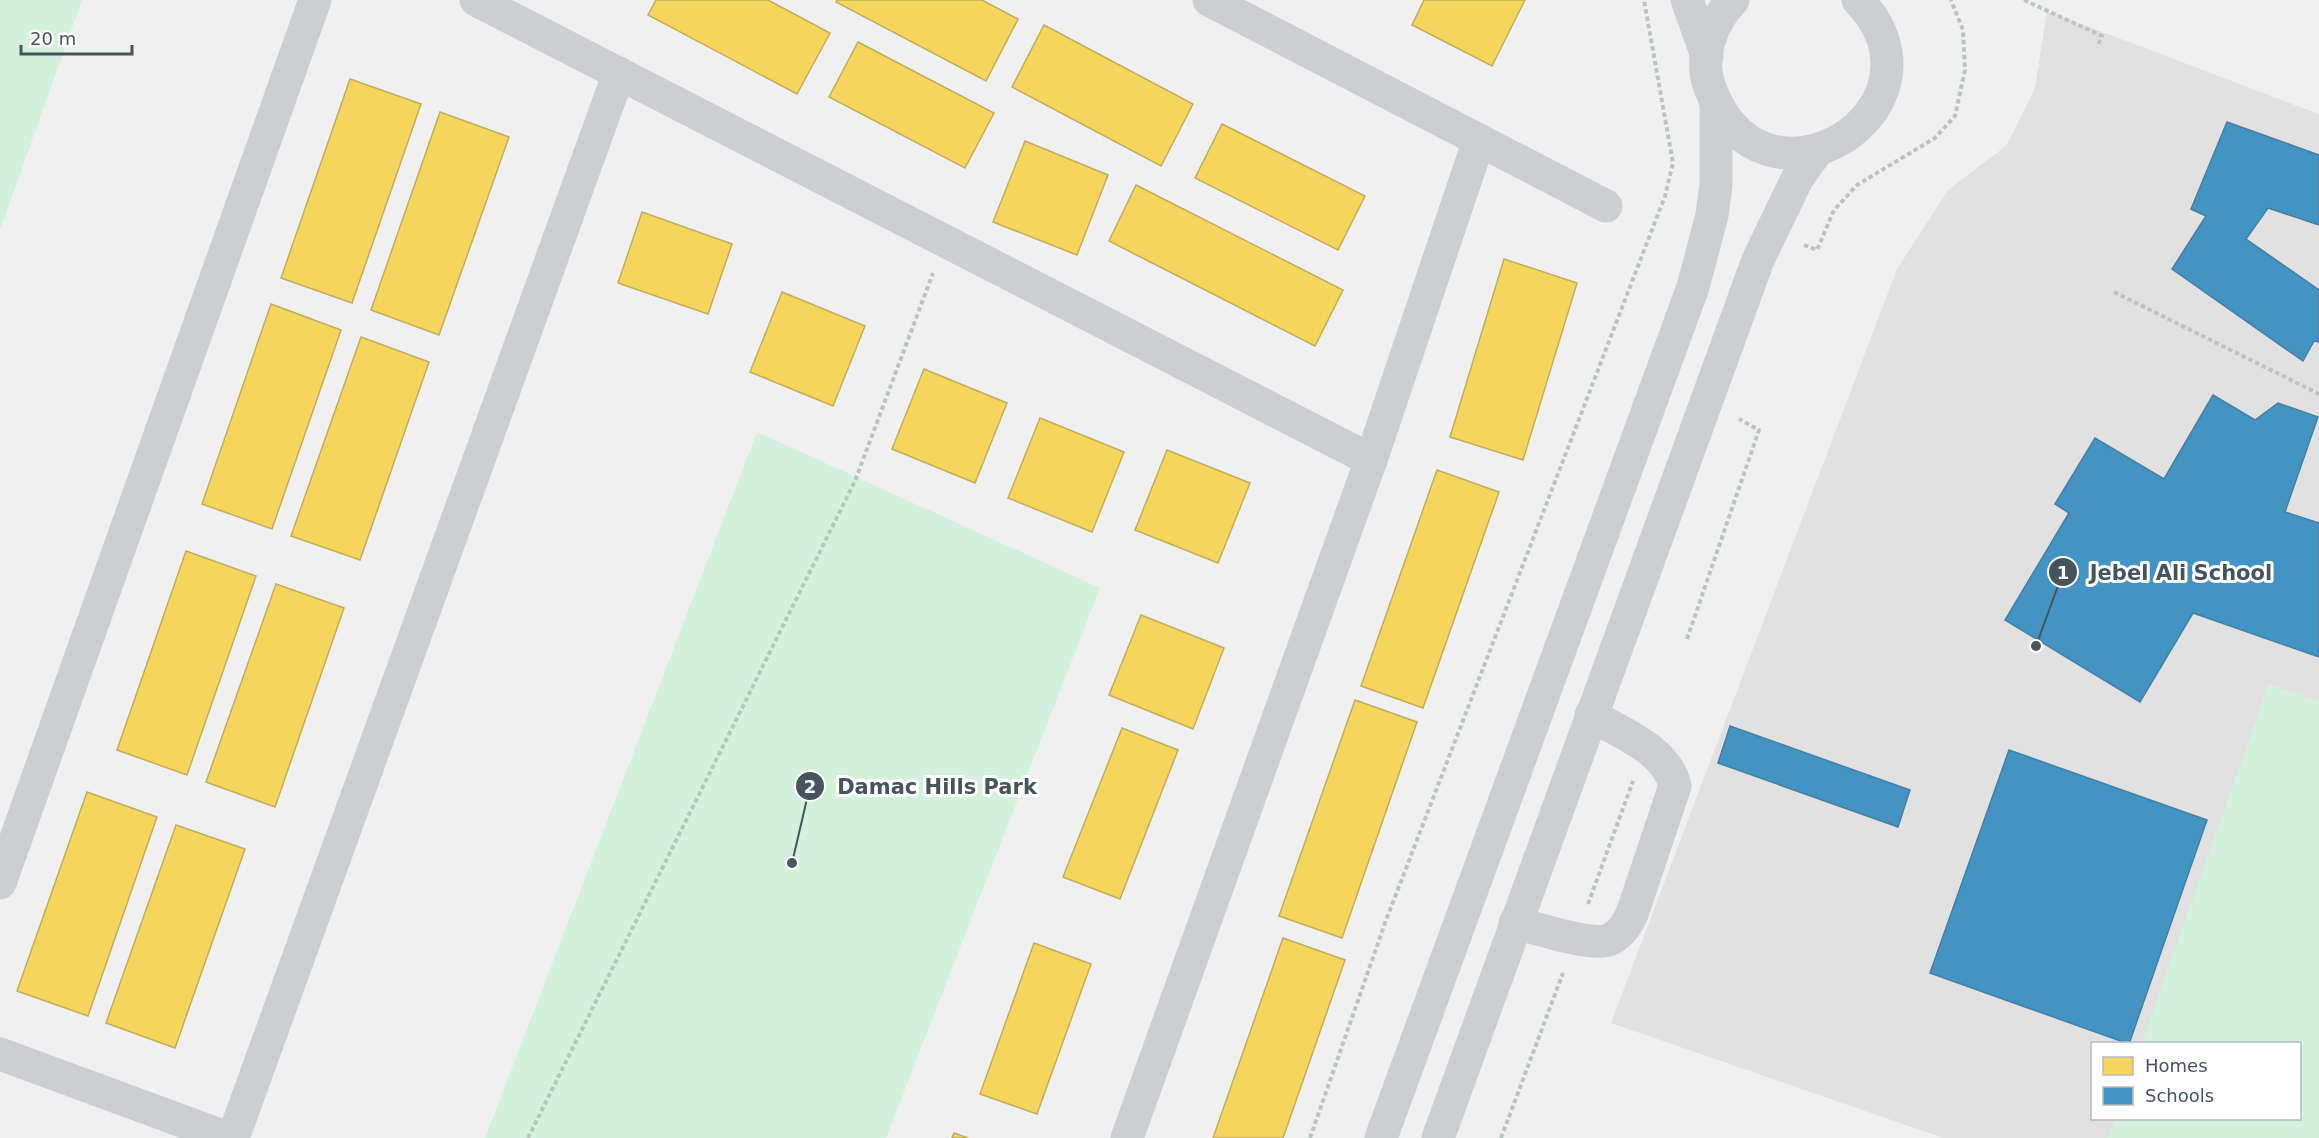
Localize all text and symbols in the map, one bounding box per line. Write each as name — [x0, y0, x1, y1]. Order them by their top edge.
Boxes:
scale bar — [21, 18, 132, 56]
text: 20 m — [30, 28, 76, 49]
callout: Jebel Ali School — [2048, 553, 2284, 592]
text: Jebel Ali School — [2088, 561, 2272, 585]
text: 1 — [2057, 562, 2069, 583]
callout: Damac Hills Park — [795, 767, 1049, 806]
text: Damac Hills Park — [837, 775, 1038, 799]
text: 2 — [804, 776, 816, 797]
legend — [2091, 1042, 2301, 1120]
text: Homes — [2145, 1055, 2208, 1076]
text: Schools — [2145, 1085, 2214, 1106]

